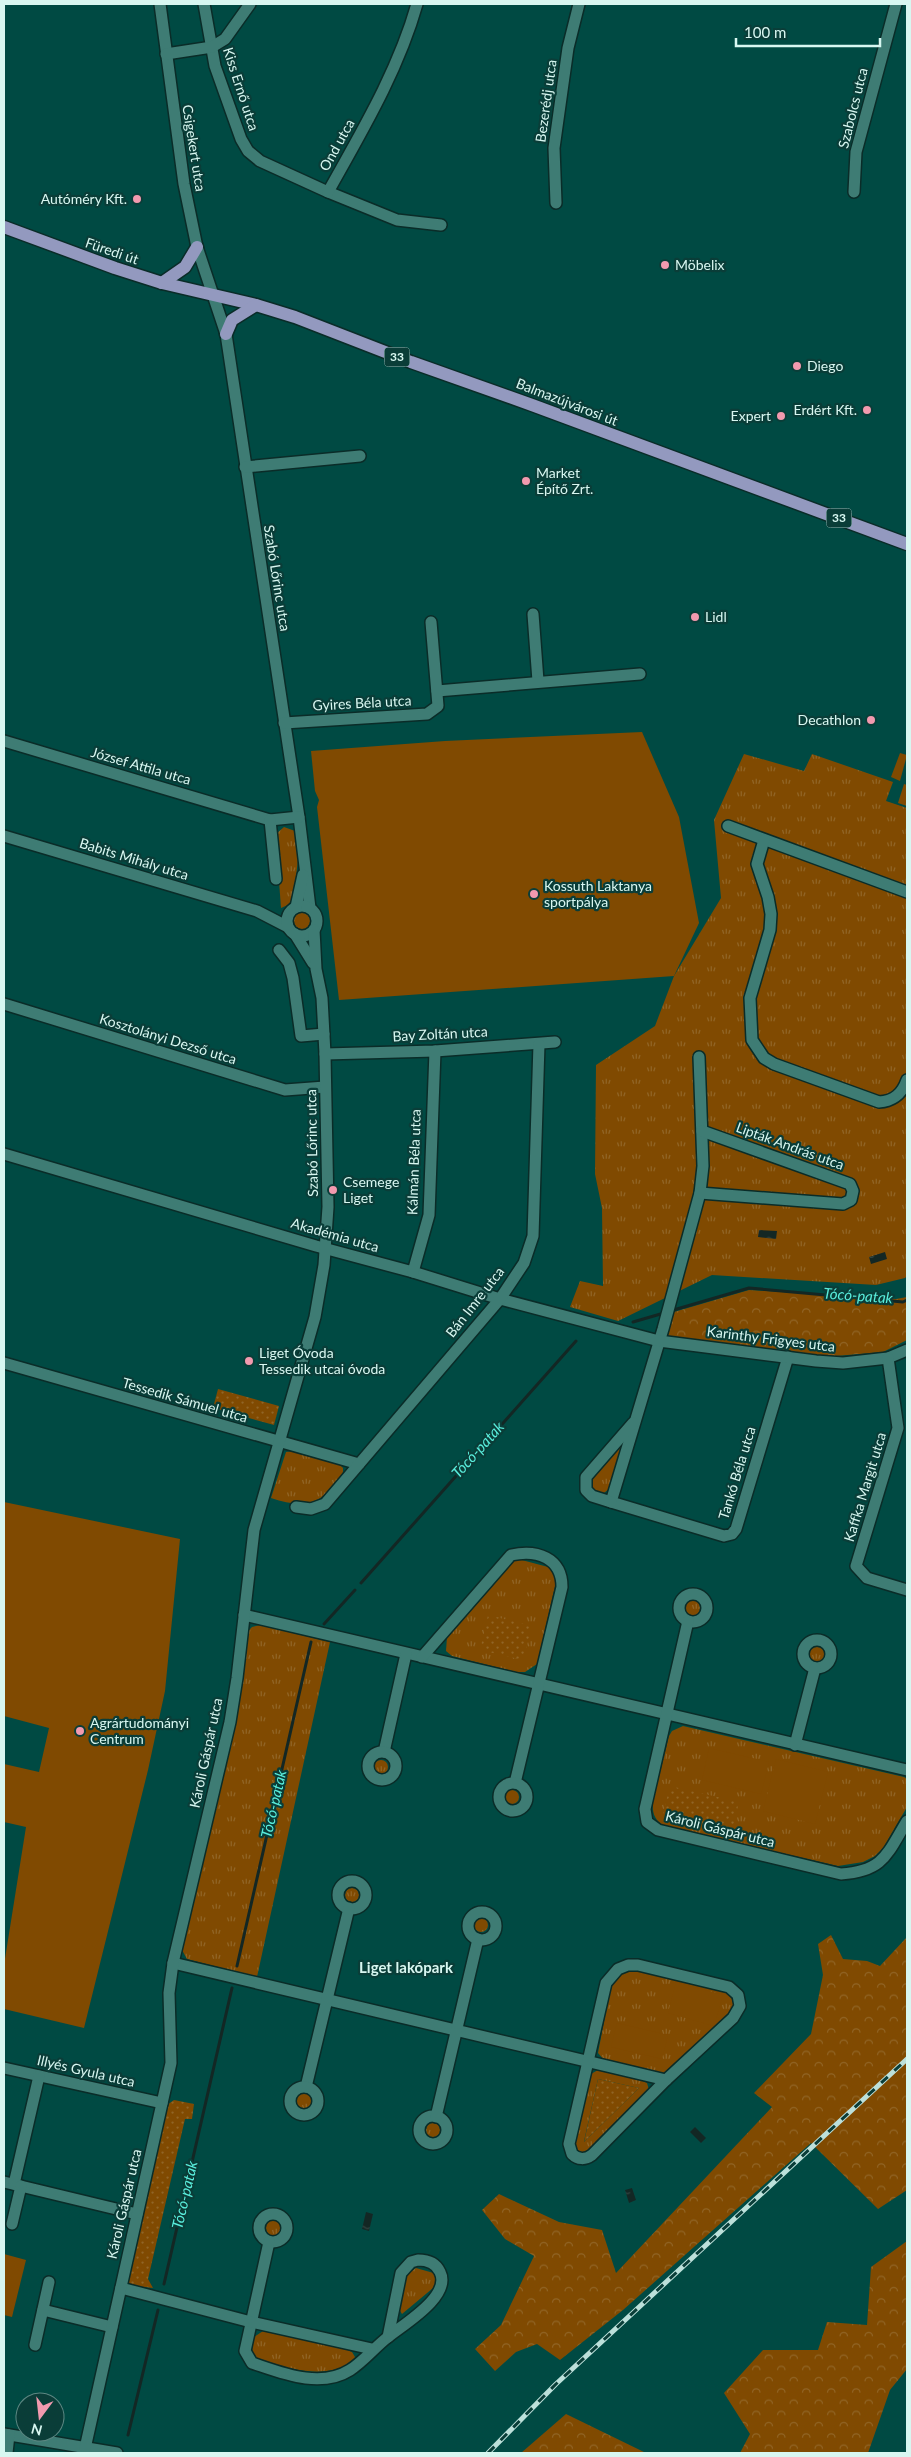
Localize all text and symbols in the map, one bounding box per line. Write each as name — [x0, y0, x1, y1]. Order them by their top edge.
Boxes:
scale bar — [736, 15, 880, 47]
text: 100 m — [744, 23, 786, 41]
street label: Kiss Ernő utca — [220, 45, 263, 133]
street label: Bezerédj utca — [531, 58, 560, 143]
street label: Szabolcs utca — [834, 66, 871, 150]
street label: Csigekert utca — [179, 103, 210, 193]
street label: Ond utca — [315, 116, 358, 174]
place label: Autóméry Kft. — [41, 190, 127, 207]
marker: Autóméry Kft. — [131, 193, 143, 205]
street label: Füredi út — [83, 234, 141, 268]
place label: Möbelix — [675, 256, 725, 273]
marker: Möbelix — [659, 259, 671, 271]
road number: 33 — [384, 348, 410, 367]
place label: Diego — [807, 357, 843, 374]
marker: Diego — [791, 360, 803, 372]
street label: Balmazújvárosi út — [514, 374, 621, 429]
place label: Erdért Kft. — [794, 401, 857, 418]
marker: Erdért Kft. — [861, 404, 873, 416]
place label: Expert — [731, 407, 771, 424]
marker: Expert — [775, 410, 787, 422]
place label: Market Építő Zrt. — [536, 464, 593, 497]
marker: Market Építő Zrt. — [520, 475, 532, 487]
road number: 33 — [826, 508, 852, 528]
street label: Szabó Lőrinc utca — [261, 523, 294, 632]
place label: Lidl — [705, 608, 727, 625]
marker: Lidl — [689, 611, 701, 623]
street label: Gyires Béla utca — [312, 691, 412, 714]
place label: Decathlon — [798, 711, 861, 728]
marker: Decathlon — [865, 714, 877, 726]
street label: József Attila utca — [89, 743, 193, 788]
street label: Babits Mihály utca — [78, 834, 191, 883]
place label: Kossuth Laktanya sportpálya — [544, 877, 652, 910]
marker: Kossuth Laktanya sportpálya — [528, 888, 540, 900]
street label: Kosztolányi Dezső utca — [98, 1010, 239, 1067]
street label: Bay Zoltán utca — [392, 1023, 488, 1044]
street label: Szabó Lőrinc utca — [302, 1089, 321, 1197]
street label: Kálmán Béla utca — [403, 1109, 424, 1215]
street label: Lipták András utca — [734, 1118, 847, 1173]
place label: Csemege Liget — [343, 1173, 399, 1206]
marker: Csemege Liget — [327, 1184, 339, 1196]
street label: Akadémia utca — [289, 1214, 381, 1255]
street label: Bán Imre utca — [442, 1263, 507, 1340]
water label: Tócó-patak — [823, 1284, 894, 1306]
street label: Karinthy Frigyes utca — [706, 1322, 836, 1355]
place label: Liget Óvoda Tessedik utcai óvoda — [259, 1344, 385, 1377]
marker: Liget Óvoda Tessedik utcai óvoda — [243, 1355, 255, 1367]
street label: Tessedik Sámuel utca — [120, 1373, 250, 1426]
water label: Tócó-patak — [447, 1417, 508, 1481]
street label: Tankó Béla utca — [714, 1424, 759, 1521]
street label: Kaffka Margit utca — [840, 1430, 889, 1544]
street label: Károli Gáspár utca — [186, 1696, 225, 1809]
place label: Agrártudományi Centrum — [90, 1714, 189, 1747]
marker: Agrártudományi Centrum — [74, 1725, 86, 1737]
water label: Tócó-patak — [256, 1767, 290, 1840]
street label: Károli Gáspár utca — [664, 1807, 777, 1850]
district label: Liget lakópark — [359, 1958, 454, 1976]
street label: Illyés Gyula utca — [36, 2051, 137, 2090]
street label: Károli Gáspár utca — [103, 2147, 144, 2260]
water label: Tócó-patak — [167, 2158, 201, 2231]
north arrow — [15, 2392, 65, 2442]
text: N — [29, 2420, 44, 2440]

